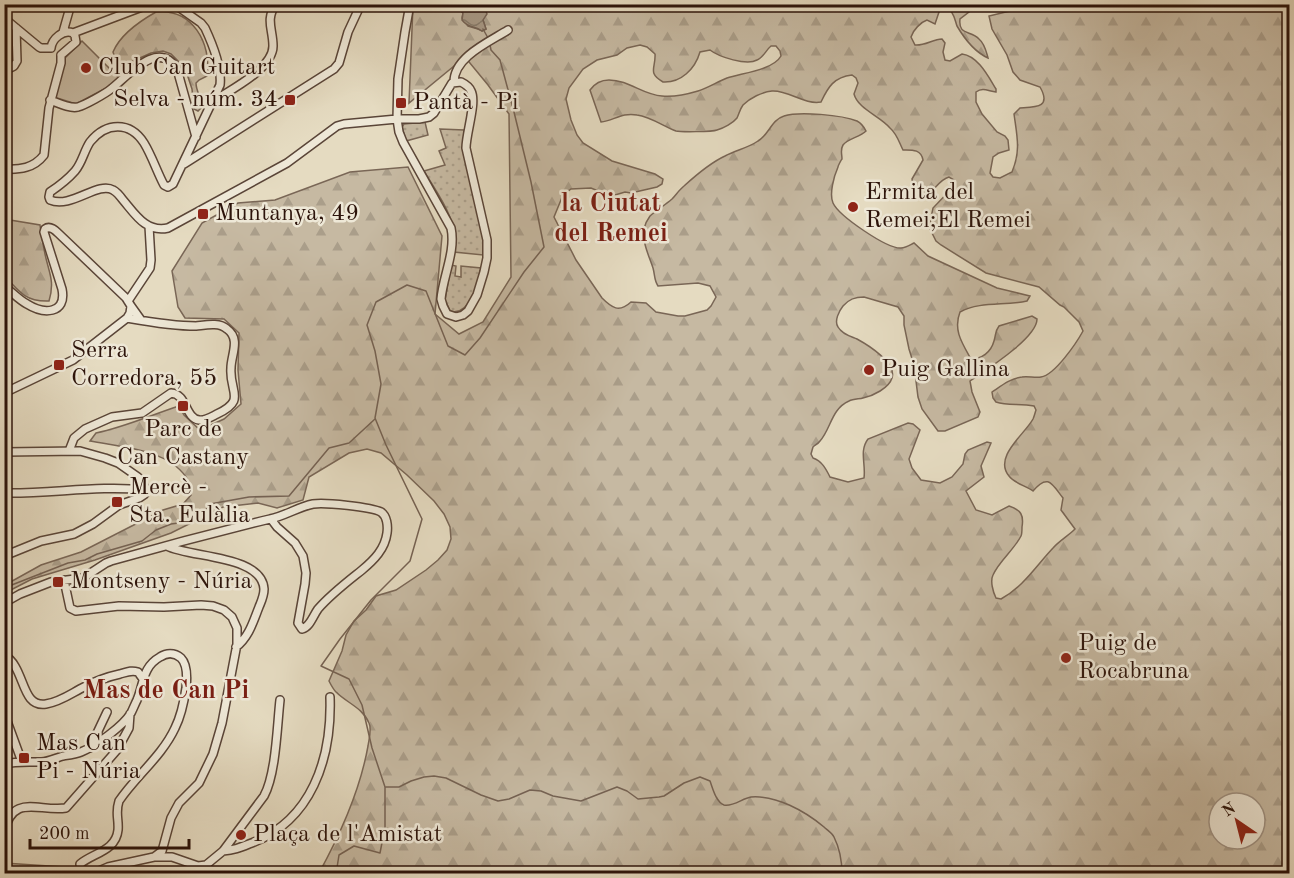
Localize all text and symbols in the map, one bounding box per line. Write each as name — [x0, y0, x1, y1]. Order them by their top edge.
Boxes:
place label: Club Can Guitart — [98, 56, 275, 80]
marker: Club Can Guitart — [79, 61, 93, 75]
place label: Selva - núm. 34 — [113, 88, 278, 112]
place label: Pantà - Pi — [413, 91, 518, 115]
marker: Selva - núm. 34 — [283, 93, 297, 107]
marker: Pantà - Pi — [394, 96, 408, 110]
place label: Ermita del Remei;El Remei — [865, 181, 1031, 233]
district label: la Ciutat del Remei — [554, 191, 668, 247]
marker: Ermita del Remei;El Remei — [846, 200, 860, 214]
place label: Muntanya, 49 — [215, 202, 359, 226]
marker: Muntanya, 49 — [196, 207, 210, 221]
place label: Serra Corredora, 55 — [71, 339, 217, 391]
marker: Serra Corredora, 55 — [52, 358, 66, 372]
place label: Puig Gallina — [881, 358, 1010, 382]
marker: Puig Gallina — [862, 363, 876, 377]
marker: Parc de Can Castany — [176, 399, 190, 413]
place label: Parc de Can Castany — [117, 418, 249, 470]
place label: Mercè - Sta. Eulàlia — [129, 476, 250, 528]
marker: Mercè - Sta. Eulàlia — [110, 495, 124, 509]
place label: Montseny - Núria — [70, 570, 252, 594]
marker: Montseny - Núria — [51, 575, 65, 589]
place label: Puig de Rocabruna — [1078, 632, 1189, 684]
marker: Puig de Rocabruna — [1059, 651, 1073, 665]
district label: Mas de Can Pi — [83, 678, 249, 704]
place label: Mas Can Pi - Núria — [36, 732, 141, 784]
marker: Mas Can Pi - Núria — [17, 751, 31, 765]
north arrow — [1207, 791, 1267, 851]
text: N — [1220, 800, 1240, 820]
scale bar — [30, 812, 189, 850]
place label: Plaça de l'Amistat — [253, 823, 442, 847]
text: 200 m — [39, 825, 90, 843]
marker: Plaça de l'Amistat — [234, 828, 248, 842]

